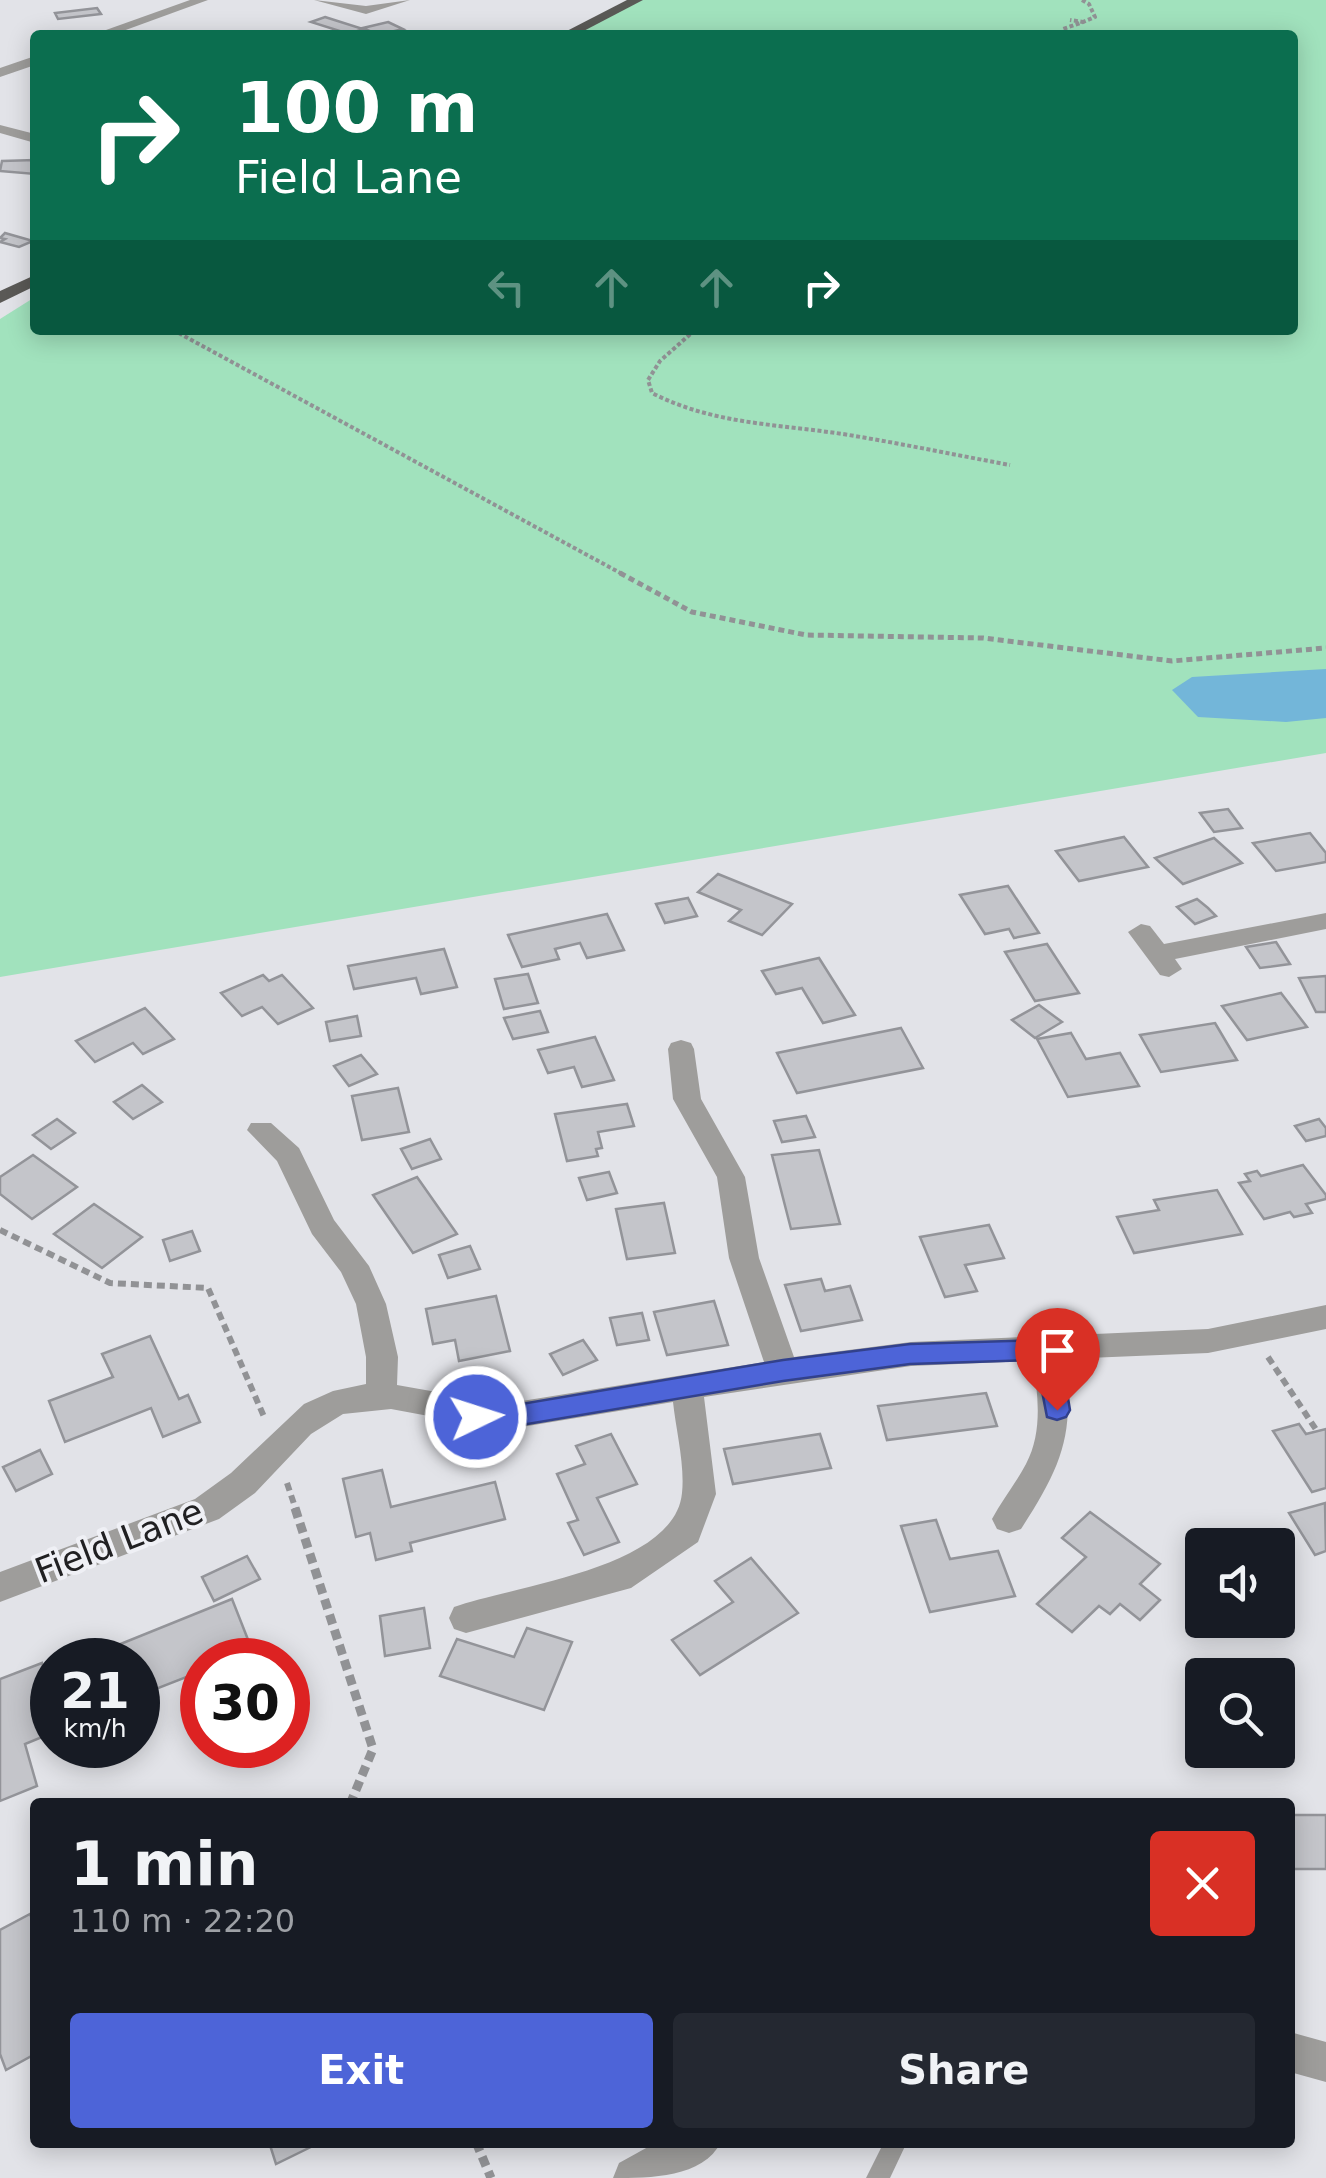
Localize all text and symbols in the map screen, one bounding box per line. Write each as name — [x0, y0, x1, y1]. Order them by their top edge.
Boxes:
text: 100 m — [235, 67, 478, 149]
icon: right — [70, 70, 200, 200]
text: Field Lane — [235, 151, 462, 204]
icon: left — [479, 260, 534, 315]
icon: ahead — [584, 260, 639, 315]
icon: ahead — [689, 260, 744, 315]
icon: right — [794, 260, 849, 315]
pin — [1015, 1308, 1100, 1411]
icon: arrive — [1030, 1323, 1085, 1378]
position arrow — [424, 1365, 528, 1469]
street label: Field Lane — [29, 1491, 209, 1591]
map controls — [1185, 1528, 1295, 1768]
button: sound — [1185, 1528, 1295, 1638]
speed limit sign: 30 — [180, 1638, 310, 1768]
button: search — [1185, 1658, 1295, 1768]
text: 21 — [60, 1662, 130, 1720]
text: km/h — [63, 1714, 127, 1743]
text: 1 min — [70, 1829, 258, 1899]
button: close — [1150, 1831, 1255, 1936]
text: 110 m · 22:20 — [70, 1902, 295, 1940]
button: Exit — [70, 2013, 653, 2128]
button: Share — [673, 2013, 1255, 2128]

